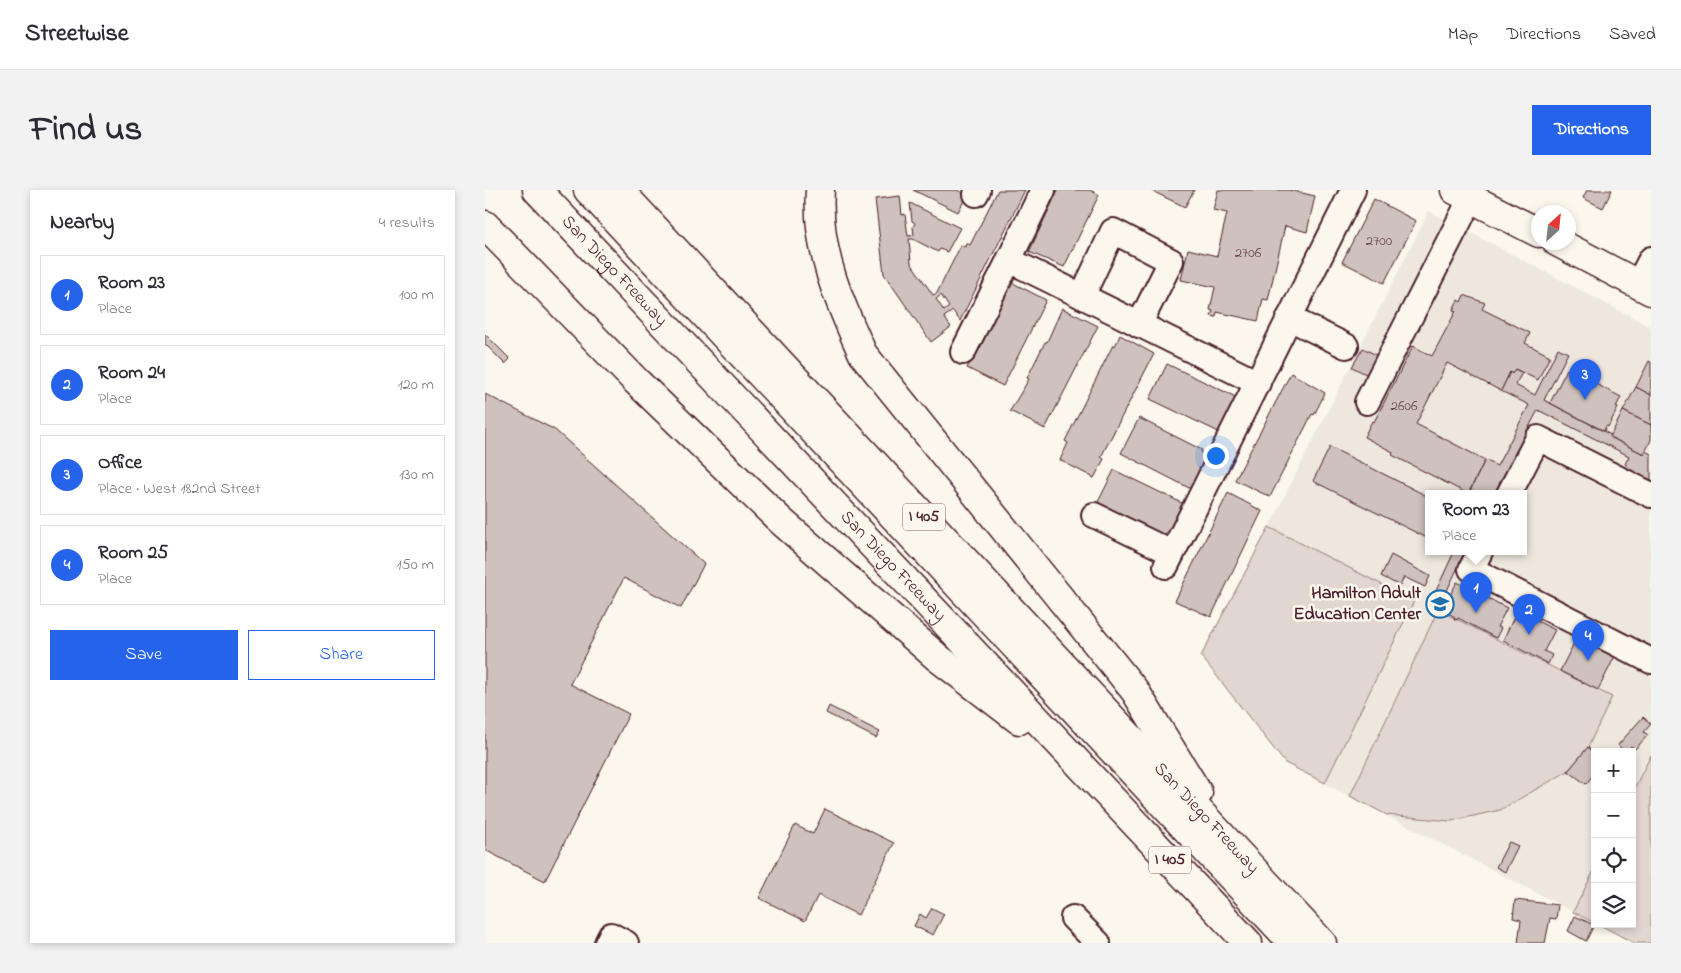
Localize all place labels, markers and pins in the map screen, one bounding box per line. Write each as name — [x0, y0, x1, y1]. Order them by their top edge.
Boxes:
pin: 3 — [1569, 359, 1601, 400]
pin: 1 — [1460, 572, 1492, 613]
place label: Hamilton Adult Education Center — [1293, 581, 1422, 628]
school or university icon: Hamilton Adult Education Center — [1425, 589, 1455, 619]
pin: 2 — [1513, 594, 1545, 635]
pin: 4 — [1572, 620, 1604, 661]

